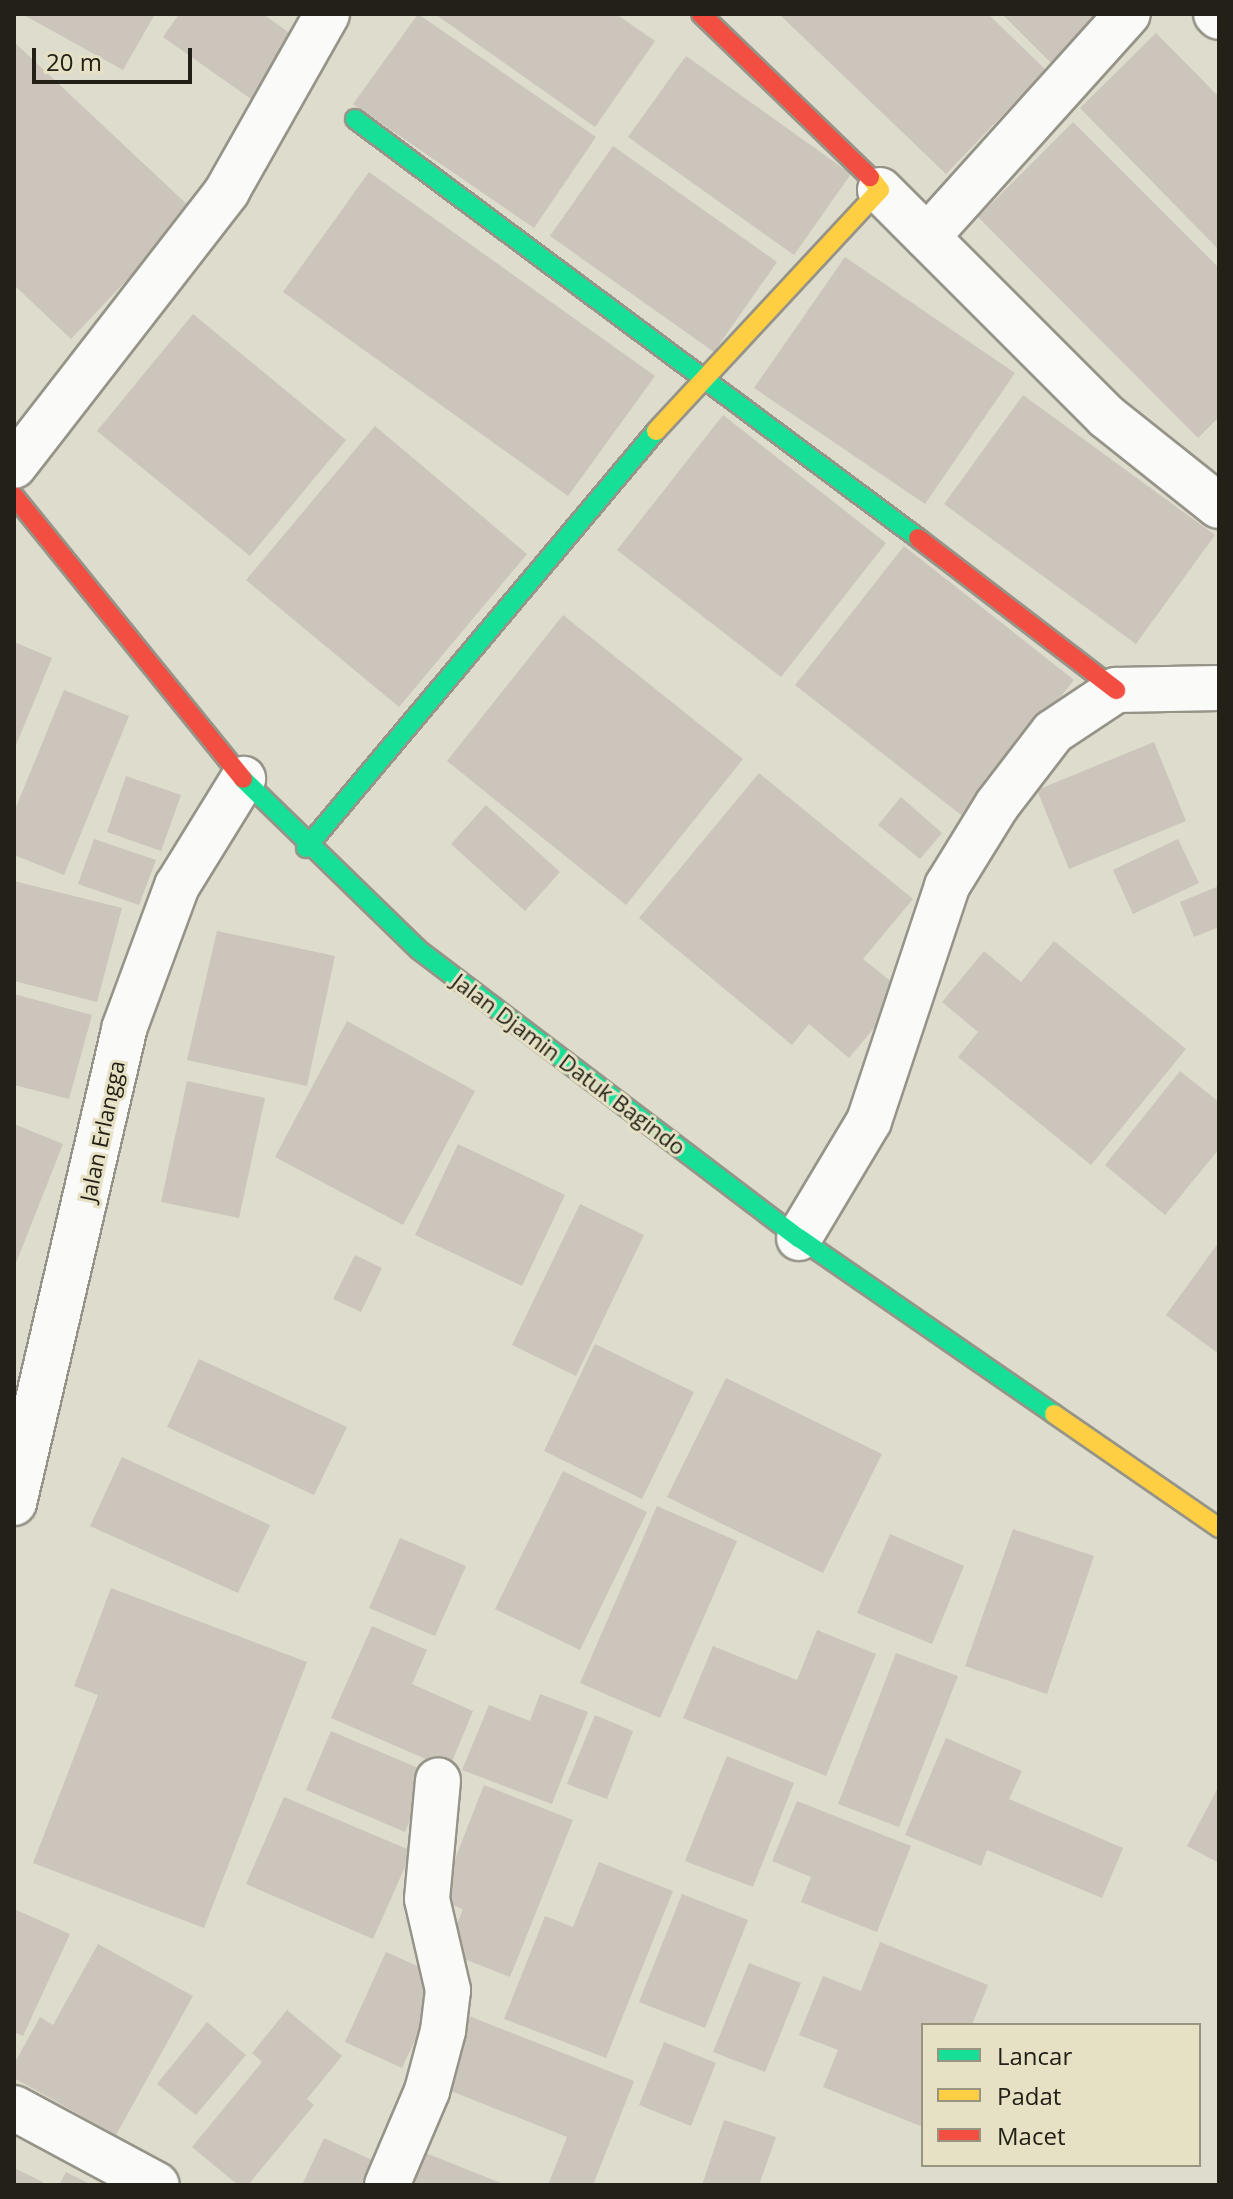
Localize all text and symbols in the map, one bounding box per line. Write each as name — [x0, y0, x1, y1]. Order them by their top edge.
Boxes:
scale bar — [36, 32, 196, 82]
text: 20 m — [46, 45, 102, 78]
street label: Jalan Djamin Datuk Bagindo — [447, 968, 691, 1160]
street label: Jalan Erlangga — [74, 1058, 130, 1204]
legend — [921, 2023, 1201, 2167]
text: Lancar — [997, 2039, 1072, 2072]
text: Padat — [997, 2079, 1061, 2112]
text: Macet — [997, 2119, 1065, 2152]

